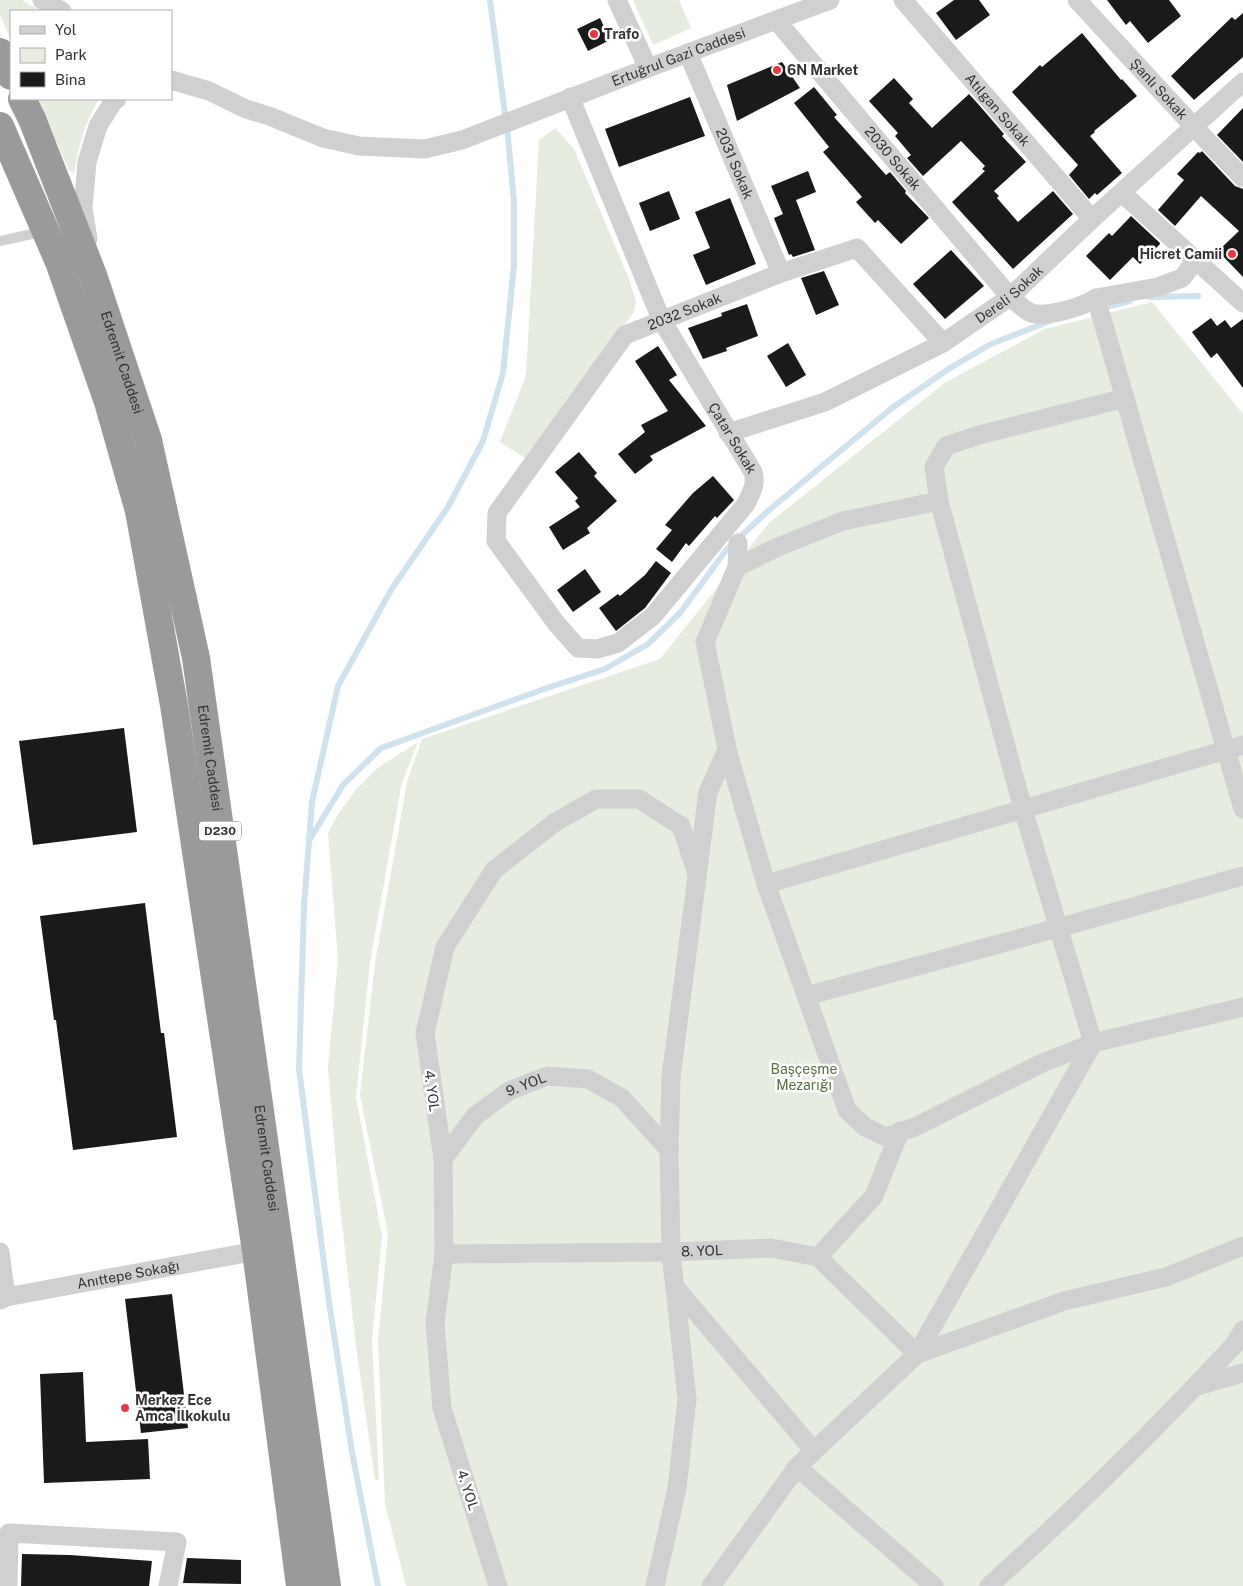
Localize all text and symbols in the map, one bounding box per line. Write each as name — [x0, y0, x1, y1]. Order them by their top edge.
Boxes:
legend — [10, 10, 172, 100]
text: Yol — [55, 21, 76, 38]
street label: Ertuğrul Gazi Caddesi — [609, 24, 747, 89]
place label: Trafo — [604, 26, 639, 42]
marker: Trafo — [588, 28, 600, 40]
text: Park — [55, 46, 87, 63]
street label: Şanlı Sokak — [1127, 55, 1191, 123]
place label: 6N Market — [787, 62, 858, 78]
marker: 6N Market — [771, 64, 783, 76]
street label: Atılgan Sokak — [962, 70, 1034, 150]
text: Bina — [55, 71, 86, 88]
street label: 2030 Sokak — [861, 123, 924, 193]
street label: 2031 Sokak — [713, 126, 757, 201]
place label: Hicret Camii — [1139, 246, 1222, 262]
marker: Hicret Camii — [1226, 248, 1238, 260]
street label: Dereli Sokak — [972, 262, 1046, 326]
street label: 2032 Sokak — [645, 289, 724, 333]
street label: Edremit Caddesi — [98, 309, 147, 416]
street label: Çatar Sokak — [705, 400, 760, 477]
street label: Edremit Caddesi — [195, 704, 226, 812]
road number: D230 — [199, 821, 241, 840]
park label: Başçeşme Mezarığı — [771, 1061, 837, 1093]
street label: 4. YOL — [421, 1069, 443, 1113]
street label: 9. YOL — [504, 1069, 548, 1099]
street label: Edremit Caddesi — [251, 1104, 282, 1212]
street label: 8. YOL — [681, 1242, 723, 1260]
street label: Anıttepe Sokağı — [76, 1257, 181, 1292]
place label: Merkez Ece Amca İlkokulu — [135, 1392, 230, 1424]
marker: Merkez Ece Amca İlkokulu — [119, 1402, 131, 1414]
street label: 4. YOL — [454, 1468, 482, 1512]

